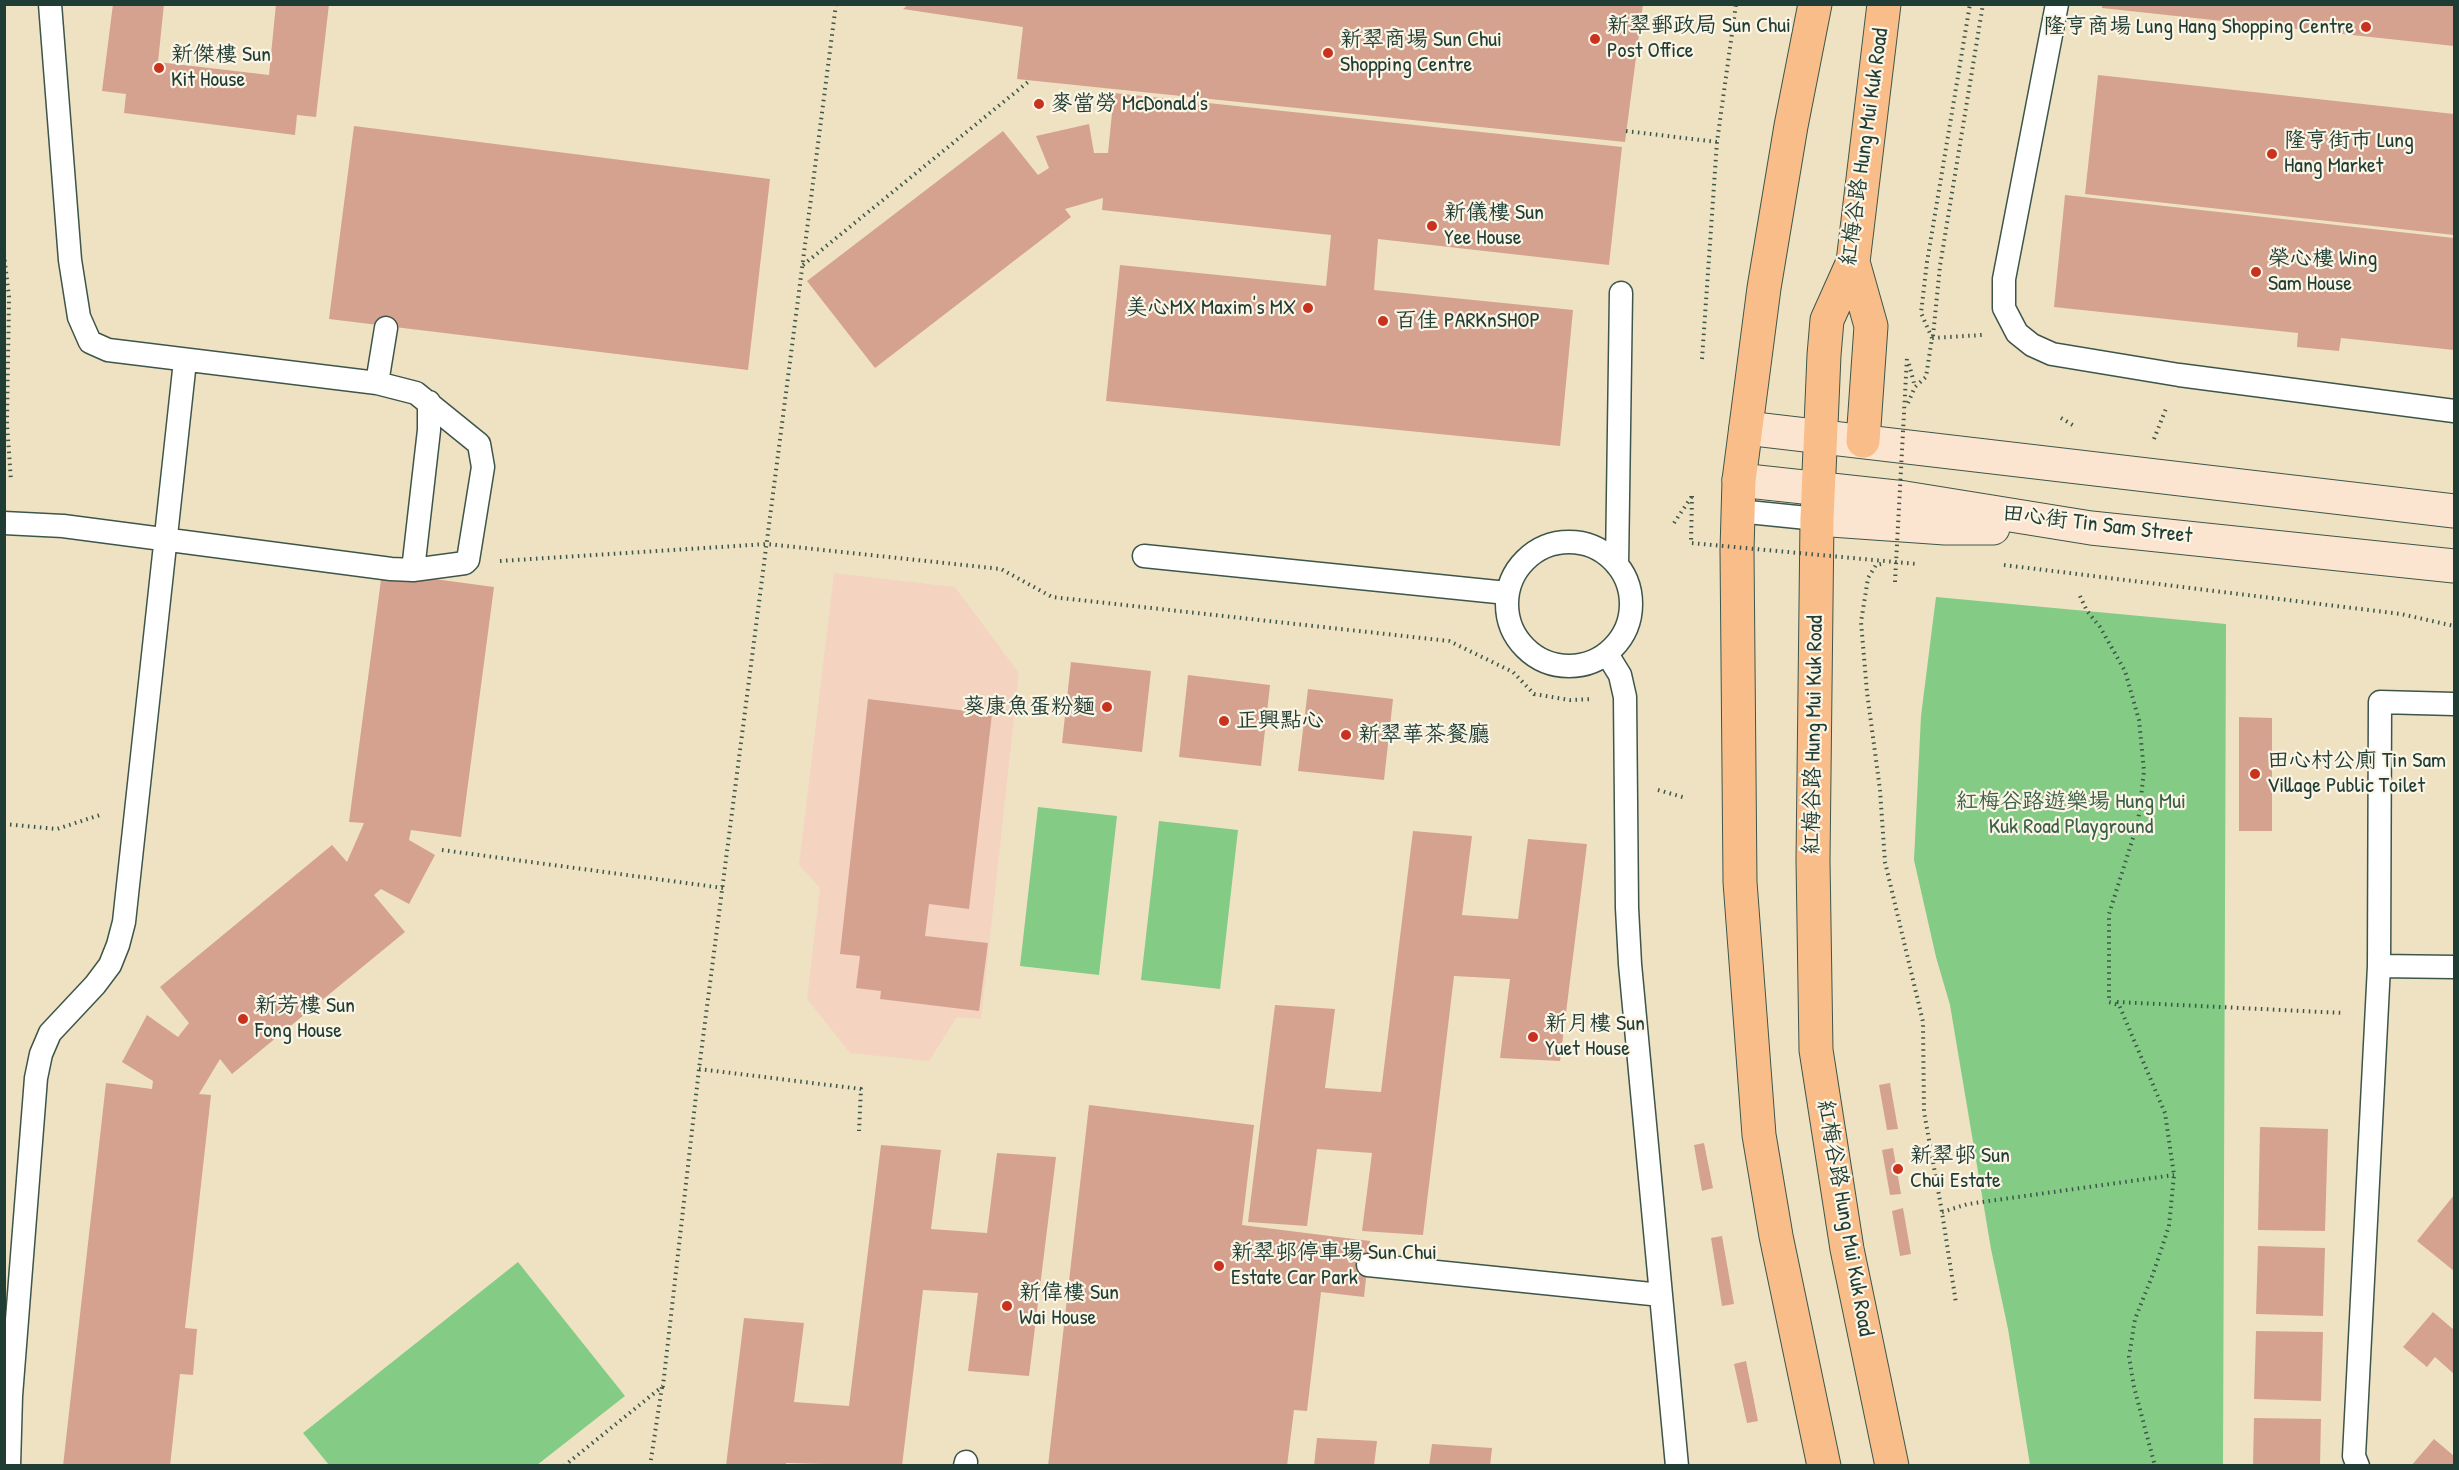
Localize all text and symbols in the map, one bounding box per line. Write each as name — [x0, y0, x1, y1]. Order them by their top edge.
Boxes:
place label: 新翠郵政局 Sun Chui Post Office — [1607, 13, 1791, 64]
place label: 隆亨商場 Lung Hang Shopping Centre — [2043, 14, 2354, 40]
marker: 隆亨商場 Lung Hang Shopping Centre — [2359, 20, 2373, 34]
place label: 新翠商場 Sun Chui Shopping Centre — [1340, 27, 1502, 78]
street label: 紅梅谷路 Hung Mui Kuk Road — [1835, 27, 1895, 267]
marker: 新翠郵政局 Sun Chui Post Office — [1588, 32, 1602, 46]
place label: 新傑樓 Sun Kit House — [171, 42, 271, 94]
marker: 新翠商場 Sun Chui Shopping Centre — [1321, 46, 1335, 60]
marker: 新傑樓 Sun Kit House — [152, 61, 166, 75]
place label: 麥當勞 McDonald's — [1051, 91, 1208, 117]
marker: 麥當勞 McDonald's — [1032, 97, 1046, 111]
place label: 隆亨街市 Lung Hang Market — [2284, 128, 2414, 180]
marker: 隆亨街市 Lung Hang Market — [2265, 147, 2279, 161]
place label: 新儀樓 Sun Yee House — [1444, 200, 1544, 252]
marker: 新儀樓 Sun Yee House — [1425, 219, 1439, 233]
place label: 榮心樓 Wing Sam House — [2268, 246, 2377, 298]
marker: 榮心樓 Wing Sam House — [2249, 265, 2263, 279]
place label: 美心MX Maxim's MX — [1126, 295, 1296, 321]
marker: 美心MX Maxim's MX — [1301, 301, 1315, 315]
place label: 百佳 PARKnSHOP — [1395, 308, 1540, 334]
marker: 百佳 PARKnSHOP — [1376, 314, 1390, 328]
street label: 田心街 Tin Sam Street — [2000, 500, 2194, 550]
street label: 紅梅谷路 Hung Mui Kuk Road — [1799, 615, 1829, 855]
place label: 葵康魚蛋粉麵 — [963, 694, 1095, 720]
marker: 葵康魚蛋粉麵 — [1100, 700, 1114, 714]
place label: 正興點心 — [1236, 708, 1324, 734]
marker: 正興點心 — [1217, 714, 1231, 728]
place label: 新翠華茶餐廳 — [1358, 722, 1490, 748]
marker: 新翠華茶餐廳 — [1339, 728, 1353, 742]
place label: 田心村公廁 Tin Sam Village Public Toilet — [2267, 748, 2446, 800]
marker: 田心村公廁 Tin Sam Village Public Toilet — [2248, 767, 2262, 781]
park label: 紅梅谷路遊樂場 Hung Mui Kuk Road Playground — [1956, 789, 2186, 840]
place label: 新芳樓 Sun Fong House — [255, 993, 355, 1044]
place label: 新月樓 Sun Yuet House — [1545, 1011, 1645, 1062]
marker: 新芳樓 Sun Fong House — [236, 1012, 250, 1026]
marker: 新月樓 Sun Yuet House — [1526, 1030, 1540, 1044]
street label: 紅梅谷路 Hung Mui Kuk Road — [1811, 1098, 1879, 1338]
place label: 新翠邨 Sun Chui Estate — [1910, 1143, 2010, 1194]
marker: 新翠邨 Sun Chui Estate — [1891, 1162, 1905, 1176]
place label: 新翠邨停車場 Sun Chui Estate Car Park — [1231, 1240, 1437, 1292]
marker: 新翠邨停車場 Sun Chui Estate Car Park — [1212, 1259, 1226, 1273]
place label: 新偉樓 Sun Wai House — [1019, 1280, 1119, 1332]
marker: 新偉樓 Sun Wai House — [1000, 1299, 1014, 1313]

